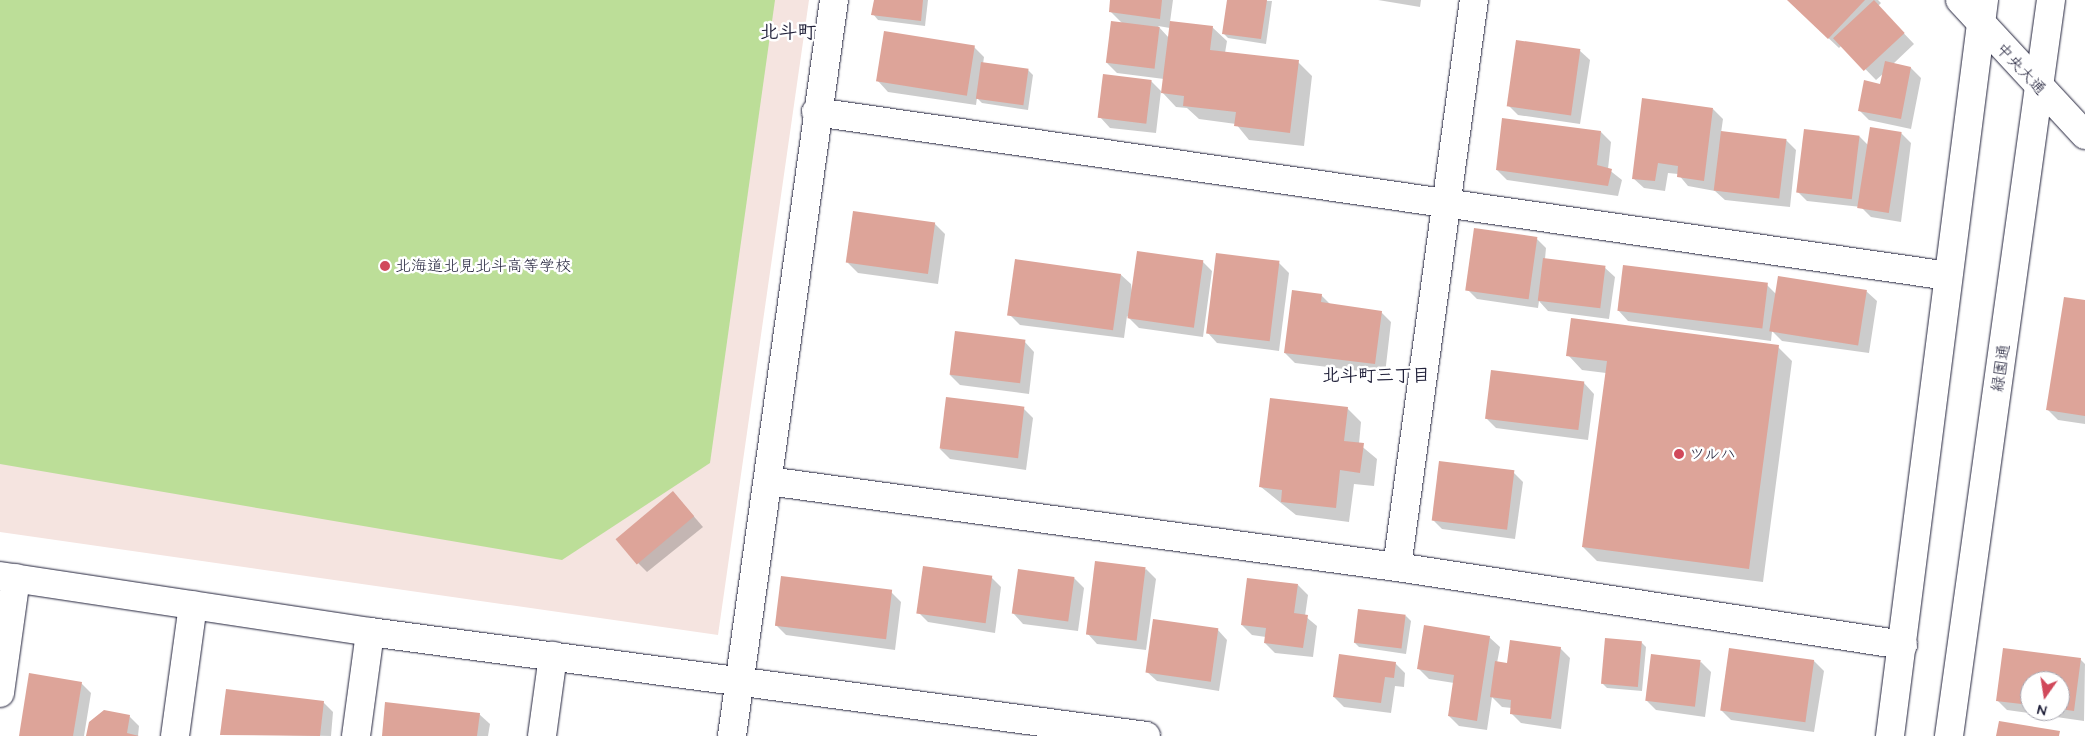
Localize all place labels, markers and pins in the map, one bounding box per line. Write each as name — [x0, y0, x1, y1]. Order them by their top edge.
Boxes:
place label: 北海道北見北斗高等学校 — [395, 256, 571, 276]
marker: 北海道北見北斗高等学校 — [379, 260, 391, 272]
place label: ツルハ — [1689, 444, 1737, 464]
marker: ツルハ — [1673, 448, 1685, 460]

